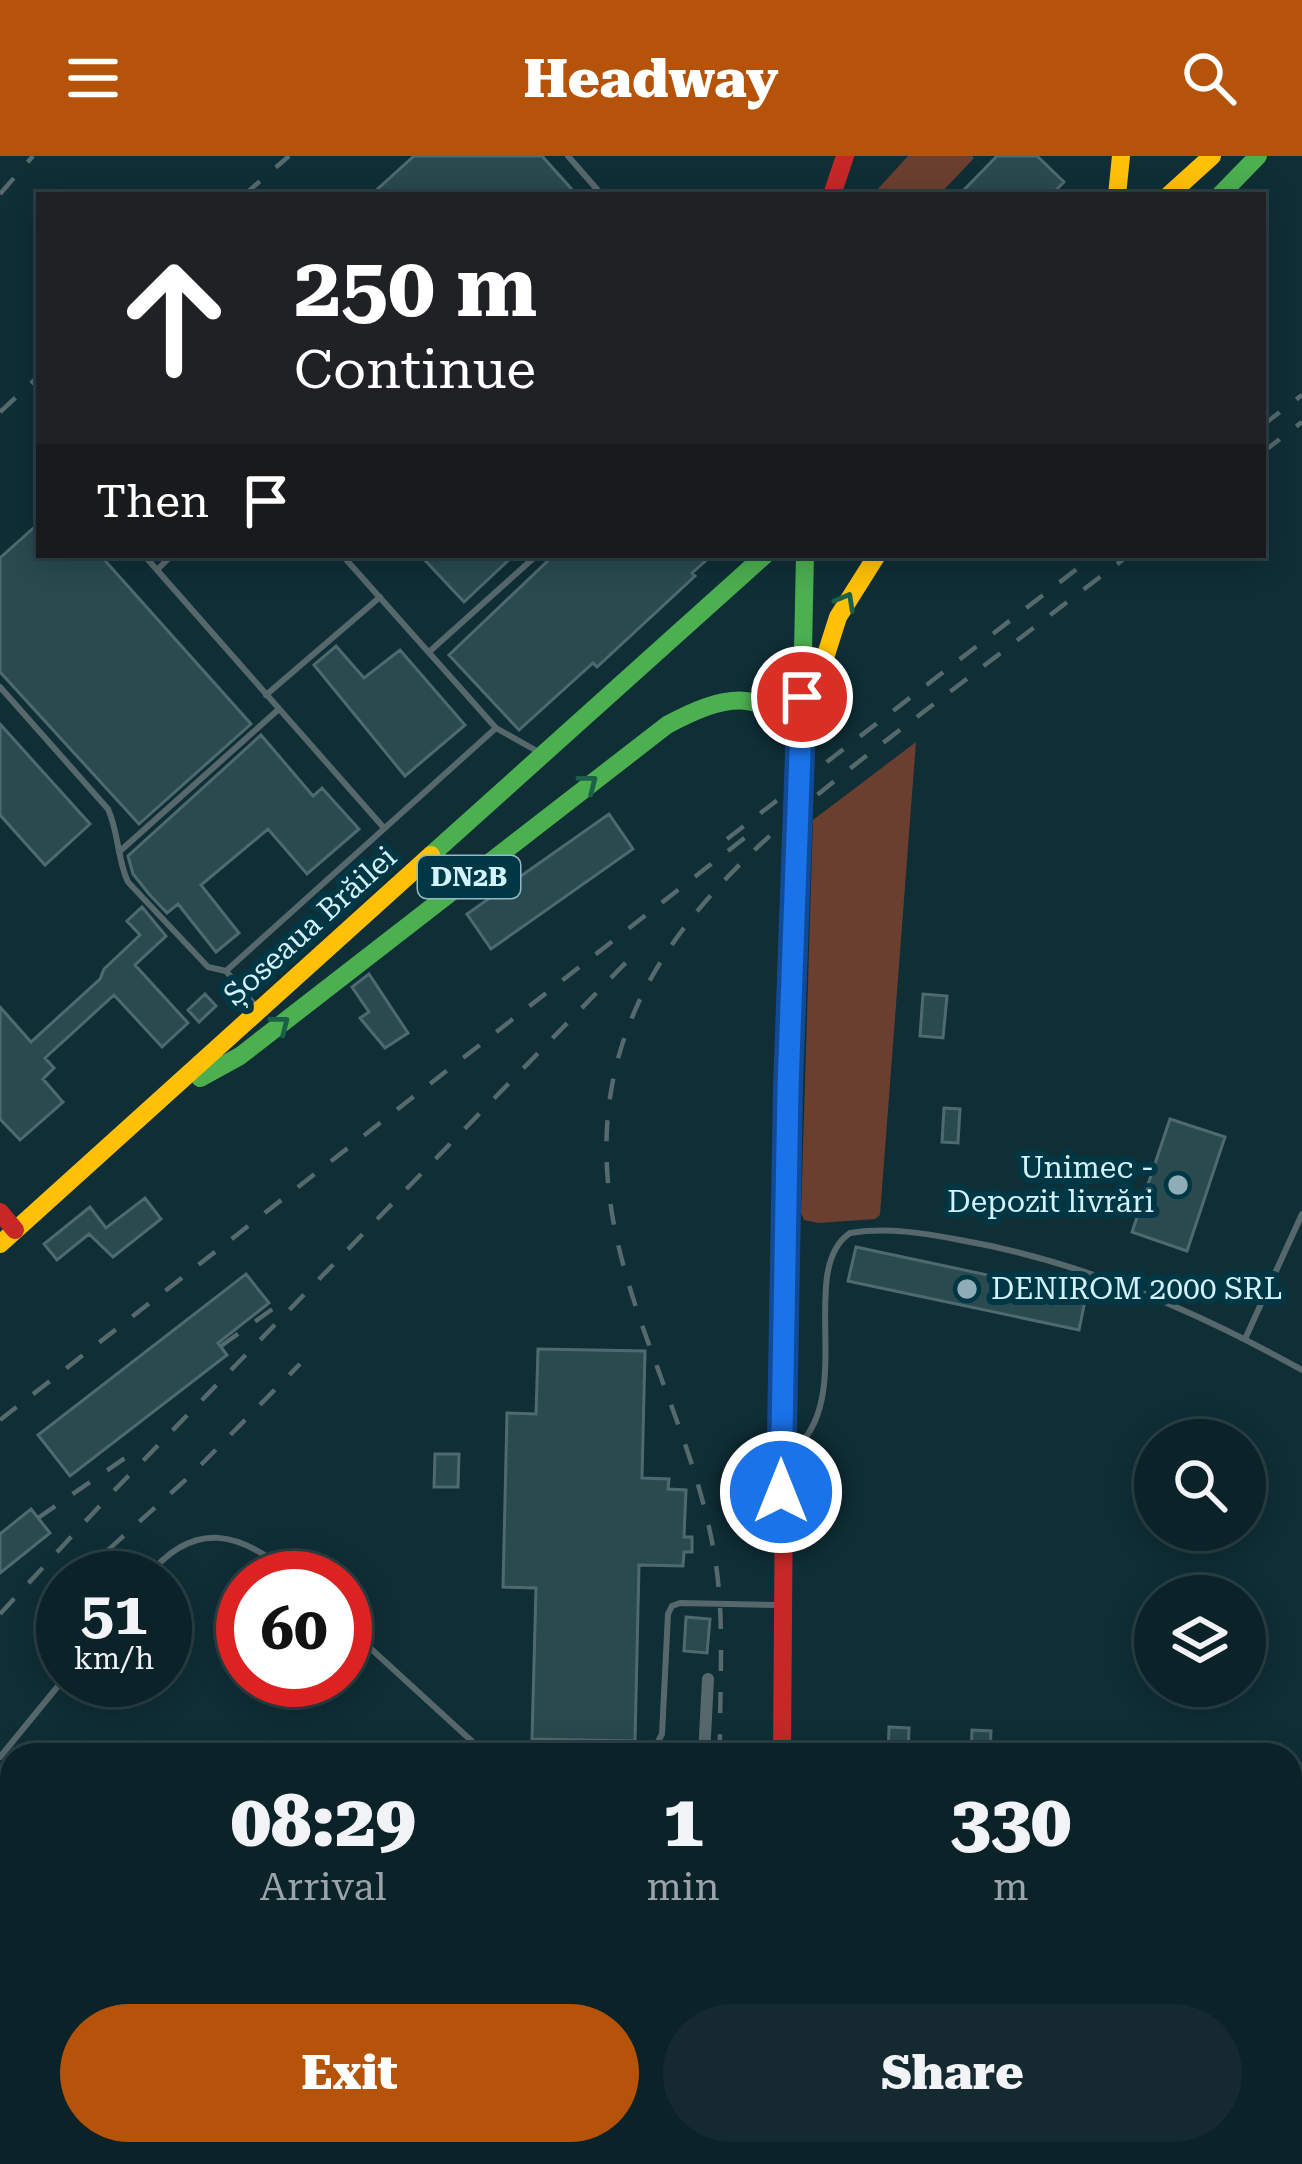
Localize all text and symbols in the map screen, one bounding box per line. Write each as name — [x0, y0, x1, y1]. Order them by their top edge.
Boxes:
icon: menu — [60, 45, 126, 111]
icon: search — [1176, 45, 1242, 111]
text: Headway — [523, 47, 779, 110]
text: 250 m — [294, 238, 537, 336]
icon: ahead — [96, 240, 252, 396]
text: Continue — [294, 338, 536, 401]
icon: arrive — [233, 468, 299, 534]
text: Then — [96, 475, 209, 528]
one-way arrow — [832, 593, 855, 614]
pin — [751, 646, 853, 748]
icon: arrive — [769, 664, 835, 730]
one-way arrow — [575, 776, 597, 797]
street label: Șoseaua Brăilei — [216, 839, 405, 1014]
road number: DN2B — [418, 856, 520, 898]
one-way arrow — [268, 1017, 290, 1038]
place label: Unimec - Depozit livrări — [947, 1150, 1154, 1219]
marker: Unimec - Depozit livrări — [1165, 1172, 1191, 1198]
place label: DENIROM 2000 SRL — [991, 1271, 1282, 1306]
marker: DENIROM 2000 SRL — [954, 1276, 980, 1302]
map controls — [1134, 1419, 1266, 1707]
button: search — [1134, 1419, 1266, 1551]
position arrow — [718, 1429, 844, 1555]
speed limit sign: 60 — [216, 1551, 372, 1707]
button: layers — [1134, 1575, 1266, 1707]
text: 51 — [80, 1578, 148, 1649]
text: km/h — [74, 1641, 154, 1676]
text: 08:29 — [231, 1779, 416, 1864]
text: 1 — [663, 1779, 703, 1864]
text: 330 — [950, 1779, 1071, 1864]
text: Arrival — [260, 1864, 387, 1910]
text: min — [647, 1864, 720, 1910]
text: m — [993, 1864, 1029, 1910]
button: Exit — [60, 2004, 639, 2142]
button: Share — [663, 2004, 1242, 2142]

